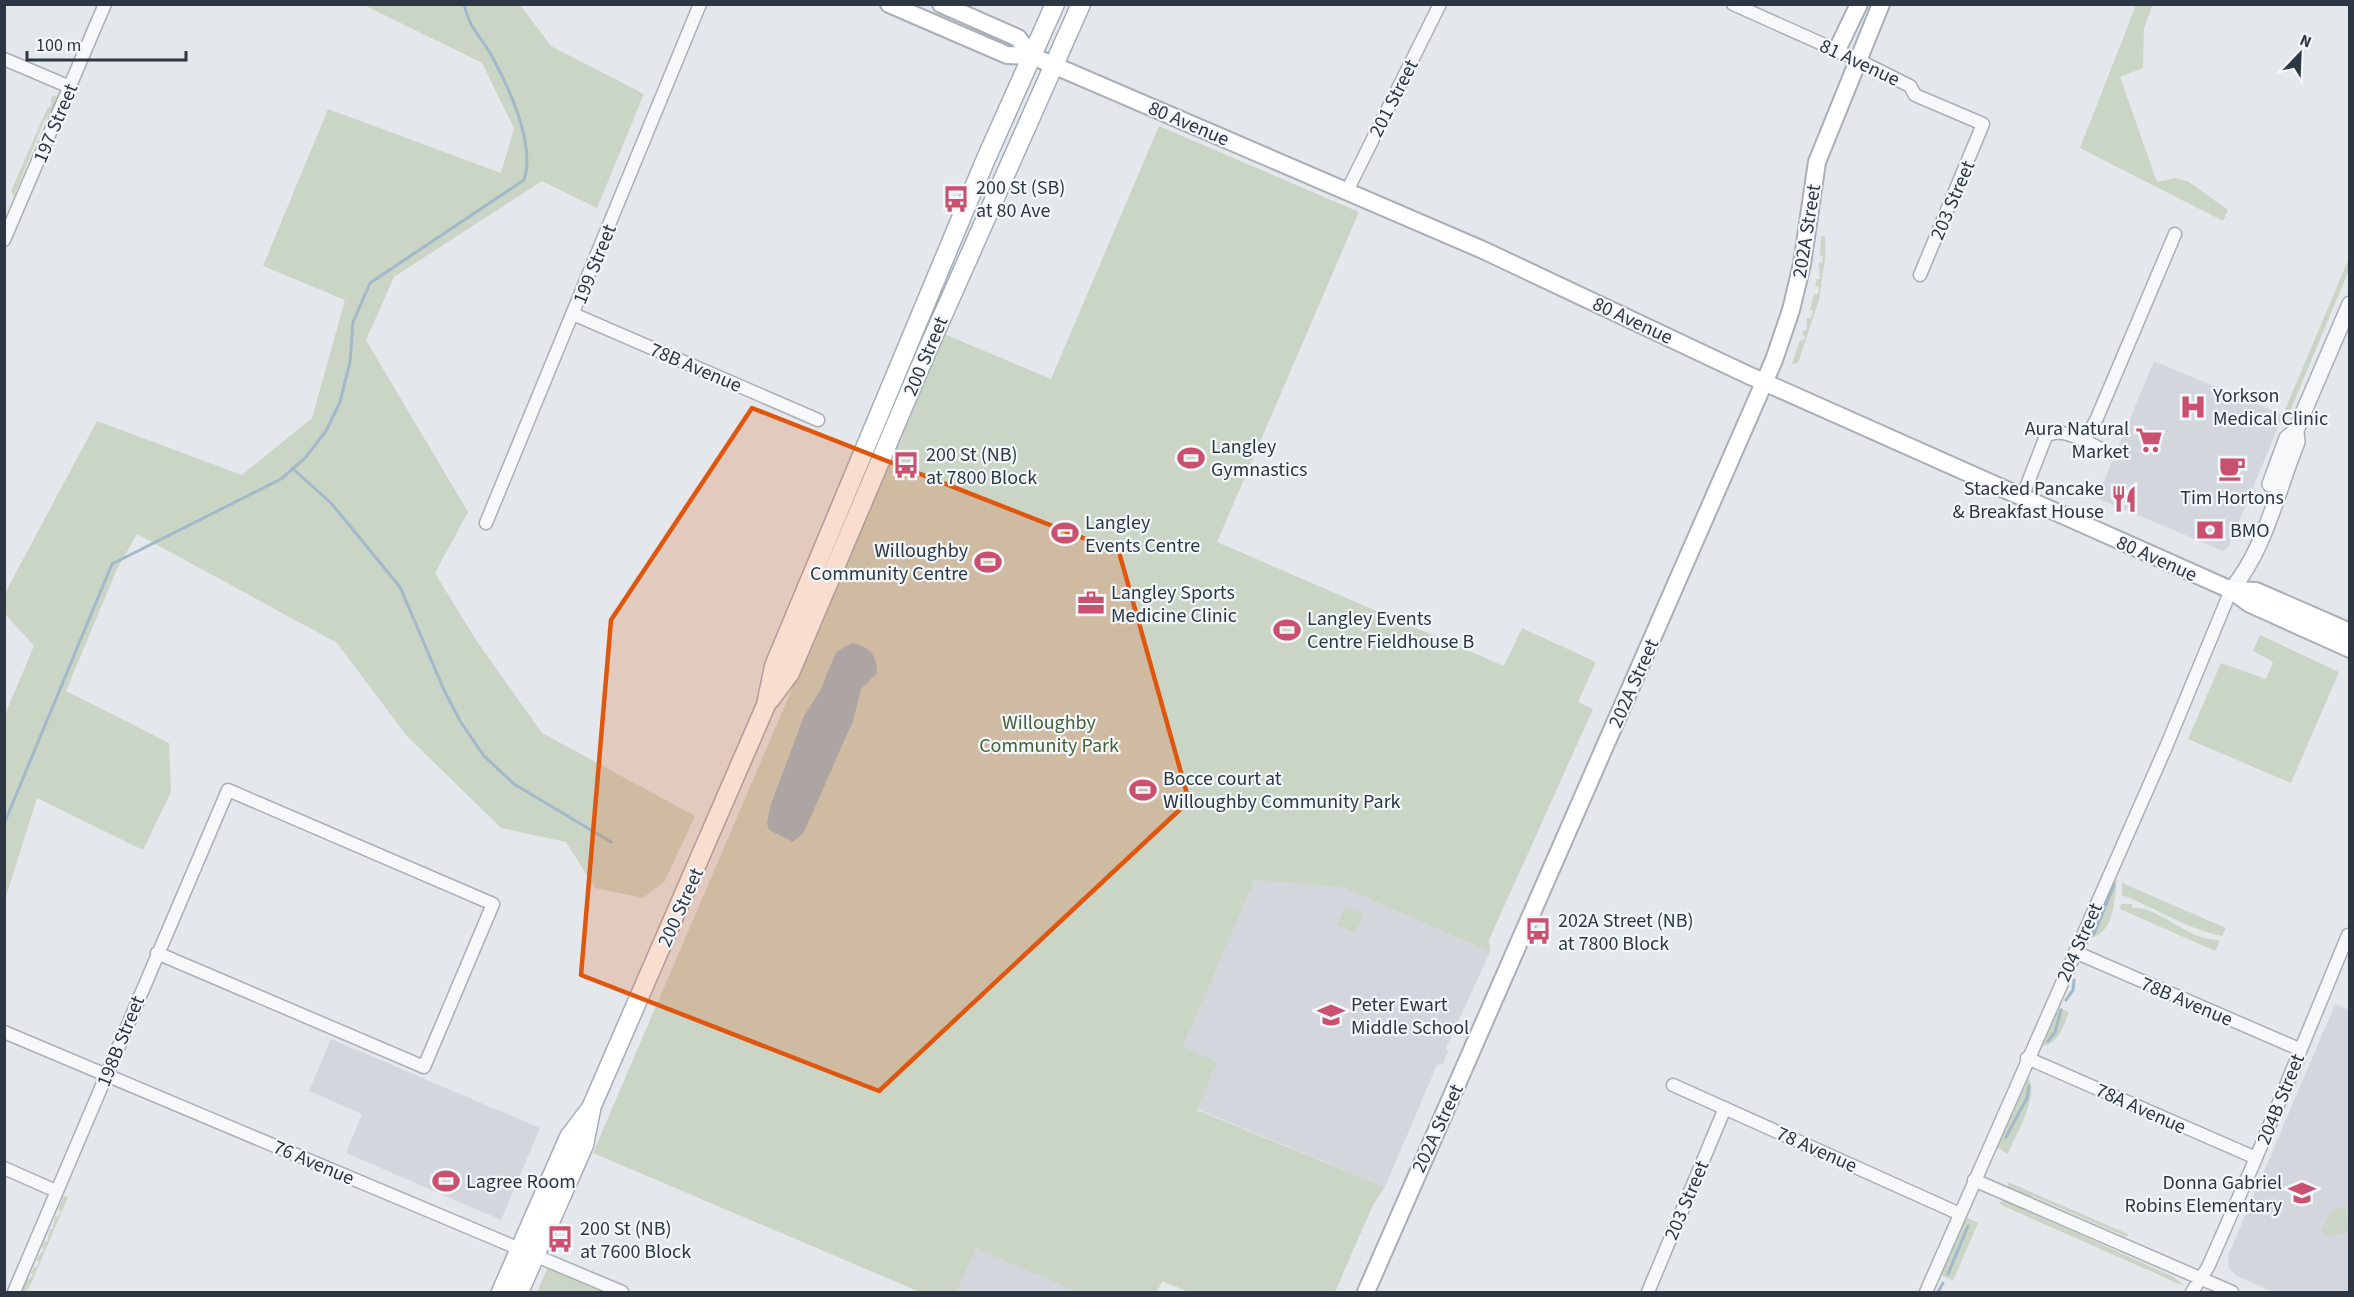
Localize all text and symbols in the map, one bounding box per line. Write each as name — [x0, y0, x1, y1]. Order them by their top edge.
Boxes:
scale bar — [27, 24, 186, 62]
north arrow — [2270, 24, 2330, 84]
text: N — [2296, 29, 2315, 53]
street label: 81 Avenue — [1815, 32, 1904, 94]
text: 100 m — [36, 33, 81, 58]
street label: 201 Street — [1362, 54, 1426, 142]
street label: 197 Street — [27, 79, 85, 167]
street label: 80 Avenue — [1144, 94, 1234, 154]
street label: 203 Street — [1924, 156, 1982, 244]
place label: 200 St (SB) at 80 Ave — [976, 174, 1065, 225]
street label: 202A Street — [1786, 182, 1828, 280]
bus stop icon: 200 St (SB) at 80 Ave — [941, 184, 971, 214]
street label: 199 Street — [566, 220, 624, 309]
street label: 80 Avenue — [1588, 290, 1677, 352]
street label: 200 Street — [897, 312, 955, 400]
street label: 78B Avenue — [645, 336, 746, 400]
place label: Yorkson Medical Clinic — [2212, 382, 2328, 433]
hospital icon: Yorkson Medical Clinic — [2178, 392, 2208, 422]
place label: Aura Natural Market — [2025, 415, 2129, 466]
supermarket icon: Aura Natural Market — [2134, 425, 2164, 455]
place label: Langley Gymnastics — [1211, 433, 1307, 484]
place label: 200 St (NB) at 7800 Block — [926, 441, 1037, 492]
sports icon: Langley Gymnastics — [1176, 443, 1206, 473]
bus stop icon: 200 St (NB) at 7800 Block — [891, 450, 921, 480]
cafe icon: Tim Hortons — [2217, 453, 2247, 483]
place label: Stacked Pancake & Breakfast House — [1952, 475, 2104, 526]
restaurant icon: Stacked Pancake & Breakfast House — [2109, 484, 2139, 514]
place label: Tim Hortons — [2180, 484, 2284, 512]
place label: Langley Events Centre — [1085, 509, 1200, 560]
bank icon: BMO — [2195, 515, 2225, 545]
place label: BMO — [2230, 517, 2270, 545]
sports icon: Langley Events Centre — [1050, 518, 1080, 548]
street label: 80 Avenue — [2112, 529, 2201, 589]
place label: Willoughby Community Centre — [810, 537, 969, 588]
sports icon: Willoughby Community Centre — [973, 547, 1003, 577]
place label: Langley Sports Medicine Clinic — [1111, 579, 1237, 630]
office icon: Langley Sports Medicine Clinic — [1076, 588, 1106, 618]
place label: Langley Events Centre Fieldhouse B — [1307, 605, 1474, 656]
sports icon: Langley Events Centre Fieldhouse B — [1272, 615, 1302, 645]
street label: 202A Street — [1602, 634, 1666, 732]
park label: Willoughby Community Park — [979, 709, 1119, 760]
place label: Bocce court at Willoughby Community Park — [1163, 765, 1401, 816]
sports icon: Bocce court at Willoughby Community Park — [1128, 775, 1158, 805]
street label: 200 Street — [651, 863, 711, 951]
street label: 204 Street — [2050, 898, 2110, 986]
place label: 202A Street (NB) at 7800 Block — [1558, 907, 1694, 958]
bus stop icon: 202A Street (NB) at 7800 Block — [1523, 916, 1553, 946]
street label: 78B Avenue — [2136, 970, 2237, 1034]
place label: Peter Ewart Middle School — [1351, 991, 1469, 1042]
street label: 198B Street — [90, 992, 152, 1091]
school or university icon: Peter Ewart Middle School — [1316, 1000, 1346, 1030]
street label: 204B Street — [2250, 1050, 2312, 1149]
street label: 78A Avenue — [2091, 1077, 2190, 1141]
street label: 202A Street — [1405, 1079, 1471, 1177]
street label: 78 Avenue — [1772, 1120, 1861, 1180]
street label: 76 Avenue — [269, 1133, 359, 1193]
street label: 203 Street — [1658, 1156, 1716, 1244]
sports icon: Lagree Room — [431, 1166, 461, 1196]
place label: Lagree Room — [466, 1168, 576, 1196]
place label: Donna Gabriel Robins Elementary — [2124, 1169, 2283, 1220]
school or university icon: Donna Gabriel Robins Elementary — [2287, 1178, 2317, 1208]
place label: 200 St (NB) at 7600 Block — [580, 1215, 691, 1266]
bus stop icon: 200 St (NB) at 7600 Block — [545, 1224, 575, 1254]

